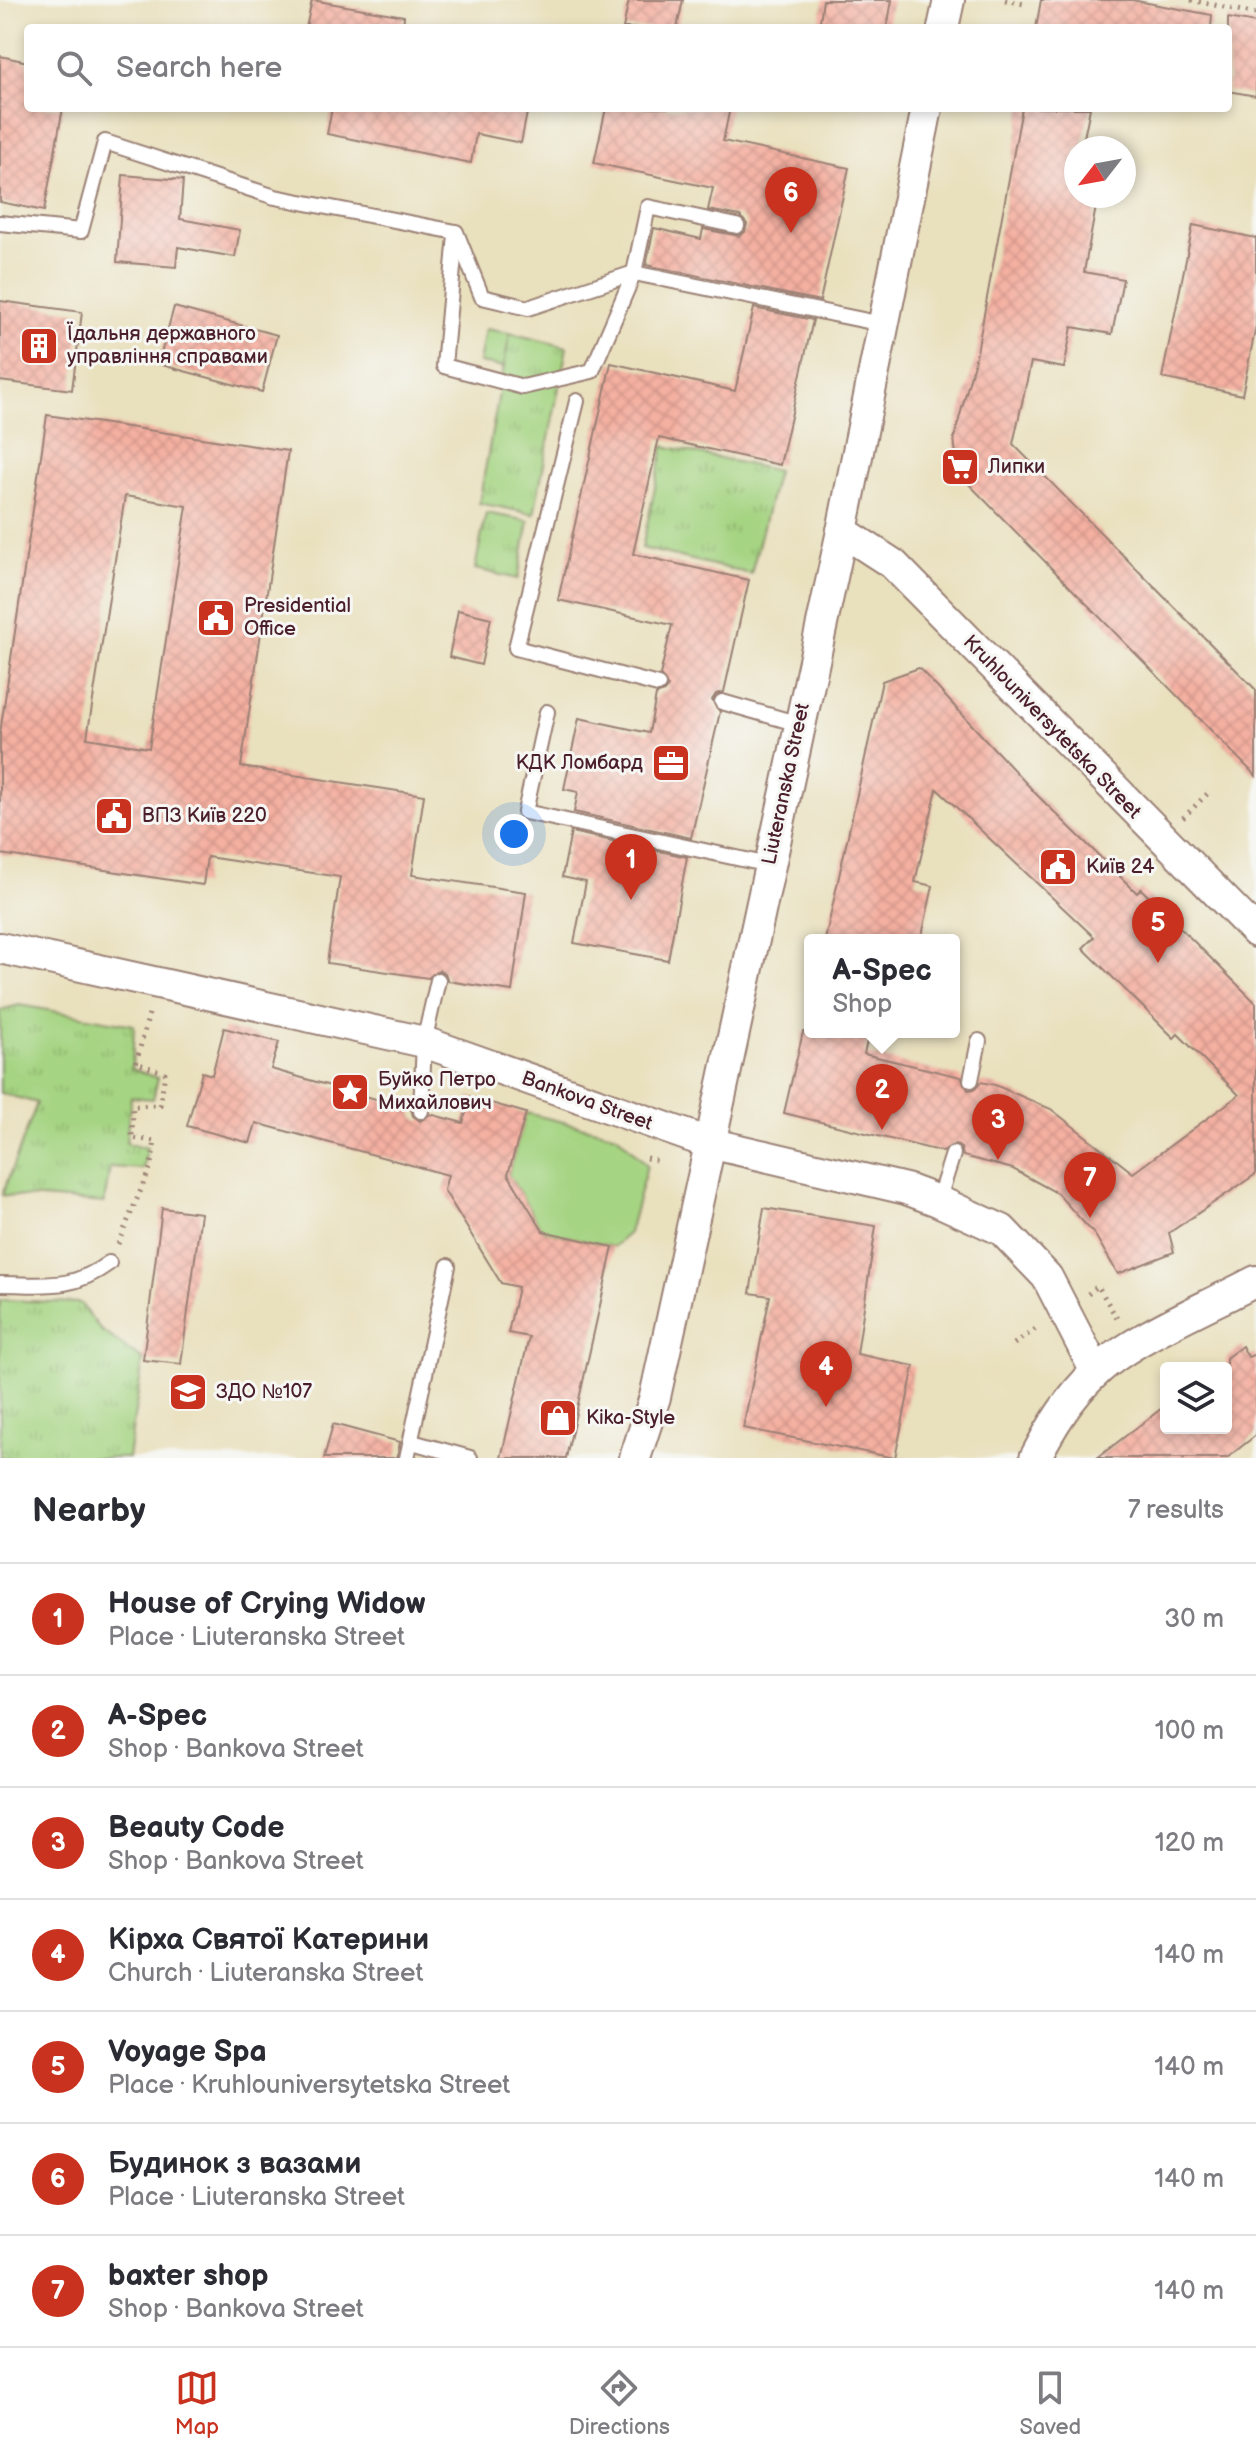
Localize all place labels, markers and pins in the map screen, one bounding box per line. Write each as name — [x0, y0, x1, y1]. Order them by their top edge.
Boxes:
pin: 6 — [765, 167, 817, 233]
place label: Їдальня державного управління справами — [66, 321, 268, 369]
building icon: Їдальня державного управління справами — [18, 325, 60, 367]
supermarket icon: Липки — [939, 446, 981, 488]
place label: Липки — [987, 455, 1045, 479]
place label: Presidential Office — [244, 594, 351, 641]
public building icon: Presidential Office — [195, 597, 237, 639]
office icon: КДК Ломбард — [650, 742, 692, 784]
place label: КДК Ломбард — [516, 751, 643, 775]
public building icon: ВПЗ Київ 220 — [93, 795, 135, 837]
place label: ВПЗ Київ 220 — [142, 804, 267, 828]
pin: 1 — [605, 834, 657, 900]
public building icon: Київ 24 — [1037, 846, 1079, 888]
place label: Київ 24 — [1086, 855, 1154, 879]
pin: 5 — [1132, 897, 1184, 963]
pin: 2 — [856, 1064, 908, 1130]
place label: Буйко Петро Михайлович — [378, 1068, 496, 1115]
place icon: Буйко Петро Михайлович — [329, 1071, 371, 1113]
pin: 3 — [972, 1094, 1024, 1160]
pin: 7 — [1064, 1152, 1116, 1218]
pin: 4 — [800, 1341, 852, 1407]
school or university icon: ЗДО №107 — [167, 1371, 209, 1413]
place label: ЗДО №107 — [216, 1380, 312, 1404]
shop icon: Kika-Style — [537, 1397, 579, 1439]
place label: Kika-Style — [586, 1406, 675, 1430]

